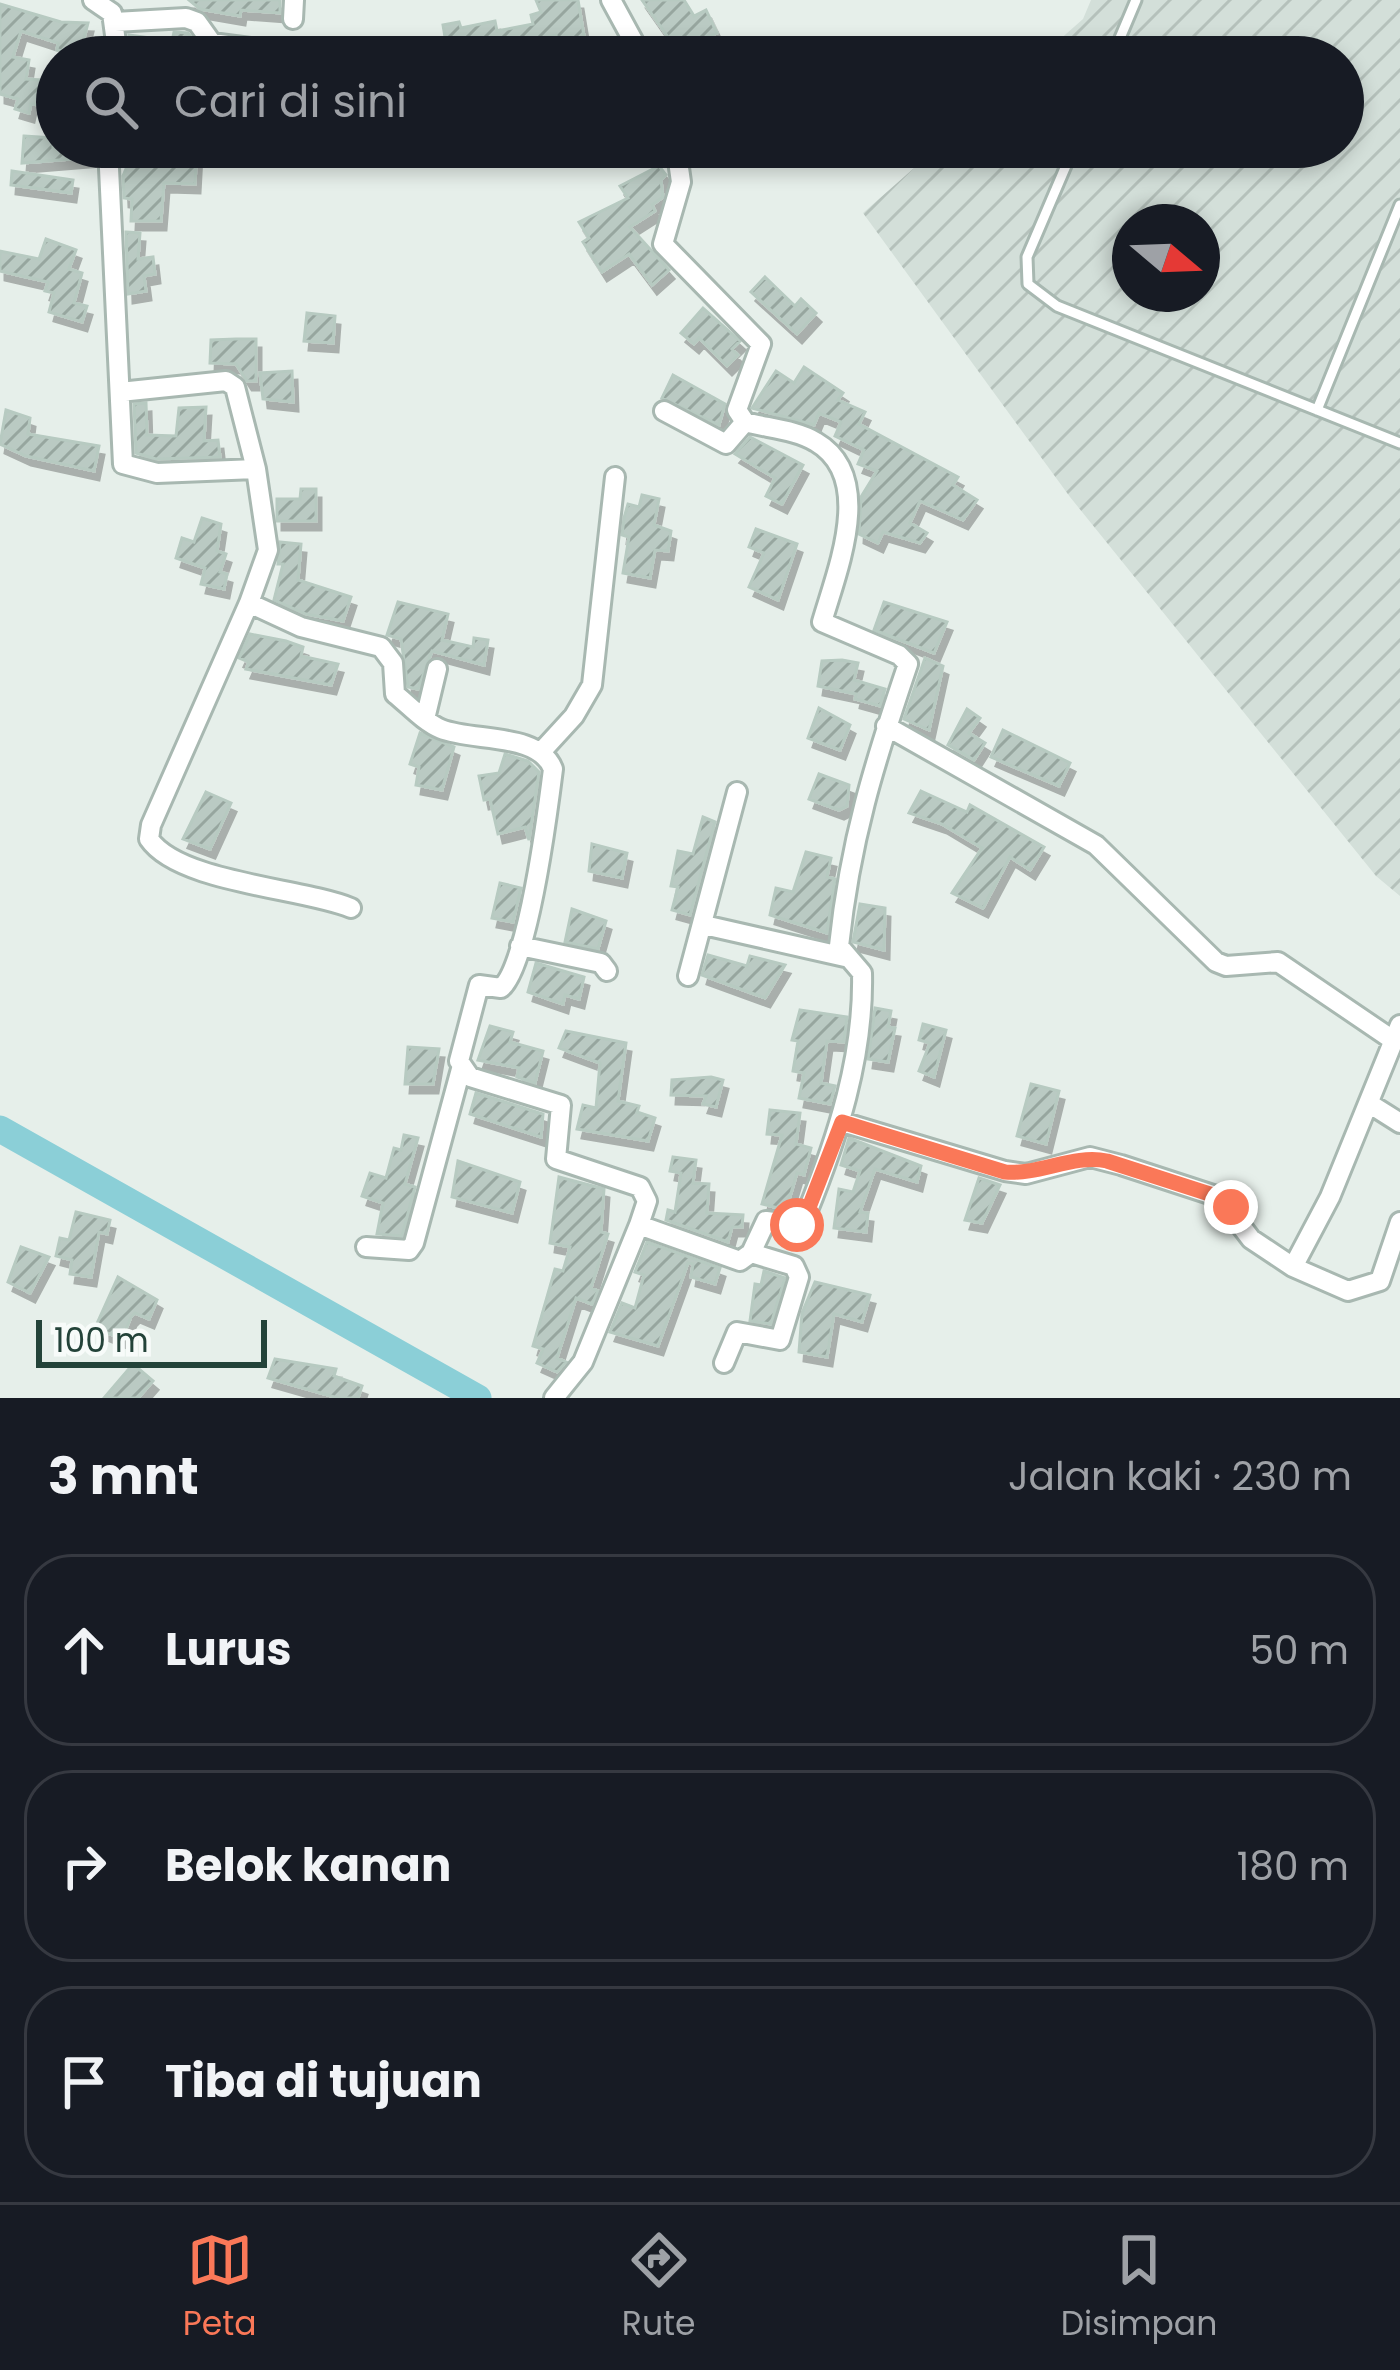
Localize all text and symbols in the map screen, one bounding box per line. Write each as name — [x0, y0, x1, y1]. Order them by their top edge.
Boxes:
search box — [36, 36, 1364, 168]
icon: search — [78, 69, 144, 135]
text: Cari di sini — [174, 70, 407, 133]
north arrow — [1112, 204, 1220, 312]
route end — [1204, 1180, 1258, 1234]
route start — [770, 1198, 824, 1252]
scale bar — [36, 1314, 267, 1367]
text: 100 m — [54, 1317, 149, 1364]
text: 3 mnt — [48, 1440, 199, 1512]
text: Jalan kaki · 230 m — [1008, 1449, 1352, 1504]
icon: ahead — [51, 1617, 117, 1683]
text: Lurus — [165, 1618, 292, 1681]
text: 50 m — [1249, 1623, 1349, 1678]
icon: right — [51, 1833, 117, 1899]
text: Belok kanan — [165, 1834, 451, 1897]
text: 180 m — [1237, 1839, 1349, 1894]
icon: arrive — [51, 2049, 117, 2115]
text: Tiba di tujuan — [165, 2050, 482, 2113]
tab: Peta — [183, 2227, 257, 2349]
tab: Rute — [622, 2227, 695, 2349]
tab: Disimpan — [1061, 2227, 1217, 2349]

